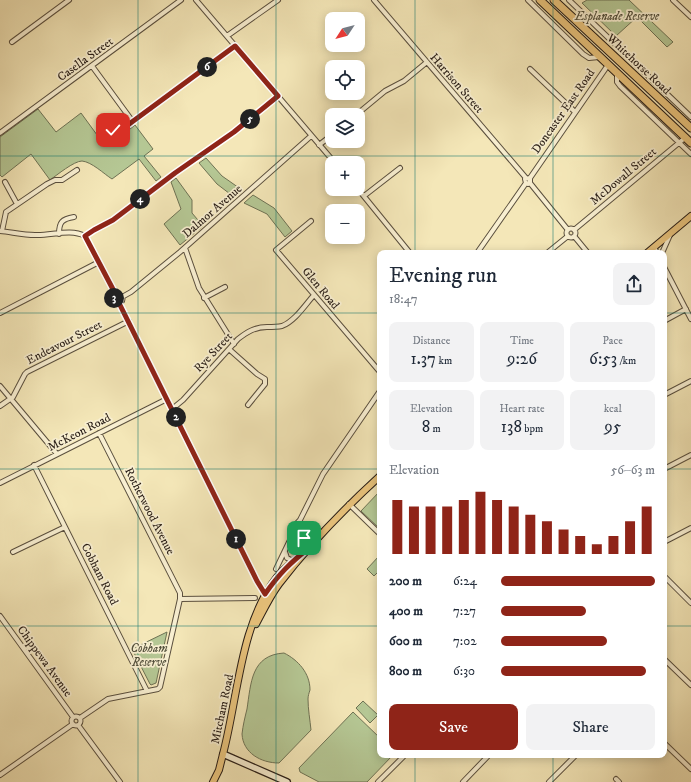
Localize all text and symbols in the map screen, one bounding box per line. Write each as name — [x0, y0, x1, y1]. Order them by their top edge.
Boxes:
park label: Esplanade Reserve — [574, 9, 660, 24]
north arrow — [325, 12, 365, 52]
map controls — [325, 12, 365, 244]
street label: Whitehorse Road — [603, 30, 674, 98]
street label: Casella Street — [54, 34, 116, 85]
street label: Harrison Street — [427, 50, 487, 116]
pin: 6 — [197, 57, 217, 77]
text: 6 — [204, 60, 210, 74]
button: locate — [325, 60, 365, 100]
street label: Doncaster East Road — [529, 66, 598, 157]
button: layers — [325, 108, 365, 148]
pin: 5 — [240, 109, 260, 129]
text: 5 — [247, 112, 253, 126]
pin — [96, 113, 130, 147]
icon: check — [102, 119, 124, 141]
street label: McDowall Street — [587, 144, 660, 208]
button: + — [325, 156, 365, 196]
street label: Dalmor Avenue — [179, 181, 245, 241]
pin: 4 — [130, 189, 150, 209]
text: 4 — [137, 192, 143, 206]
button: − — [325, 204, 365, 244]
text: Evening run — [389, 262, 497, 289]
button: share — [613, 263, 655, 305]
street label: Glen Road — [299, 264, 343, 313]
pin: 3 — [104, 288, 124, 308]
text: 3 — [112, 291, 116, 305]
text: 18:47 — [389, 291, 418, 307]
street label: Endeavour Street — [24, 317, 105, 368]
street label: Rye Street — [191, 329, 236, 376]
text: Distance — [412, 334, 450, 348]
text: Time — [510, 334, 534, 348]
text: Pace — [602, 334, 623, 348]
text: 1.37 — [411, 348, 436, 370]
text: 9:26 — [507, 348, 537, 370]
text: 6:53 — [589, 348, 617, 370]
text: km — [436, 354, 452, 368]
text: /km — [617, 354, 636, 368]
text: Elevation — [410, 402, 453, 416]
text: Heart rate — [499, 402, 545, 416]
text: kcal — [604, 402, 622, 416]
pin: 2 — [166, 407, 186, 427]
street label: McKeon Road — [45, 410, 113, 455]
text: 2 — [173, 410, 179, 424]
text: 8 — [422, 416, 430, 438]
text: 138 — [501, 416, 522, 438]
text: 95 — [604, 416, 621, 438]
text: m — [430, 422, 441, 436]
text: bpm — [522, 422, 543, 436]
text: Elevation — [389, 462, 439, 478]
text: 56–63 m — [611, 462, 655, 478]
street label: Rotherwood Avenue — [121, 465, 178, 557]
pin — [287, 521, 321, 555]
icon: arrive — [293, 527, 315, 549]
pin: 1 — [226, 529, 246, 549]
text: 1 — [234, 532, 238, 546]
street label: Cobham Road — [78, 541, 121, 608]
text: 200 m — [389, 573, 422, 589]
text: 6:24 — [453, 573, 477, 589]
text: 400 m — [389, 603, 423, 619]
text: 7:27 — [453, 603, 476, 619]
street label: Chippewa Avenue — [14, 623, 75, 700]
text: 600 m — [389, 633, 422, 649]
text: 7:02 — [453, 633, 477, 649]
park label: Cobham Reserve — [130, 641, 168, 670]
text: 800 m — [389, 663, 422, 679]
text: 6:30 — [453, 663, 475, 679]
street label: Mitcham Road — [208, 673, 237, 745]
button: Save — [389, 704, 518, 750]
button: Share — [526, 704, 655, 750]

